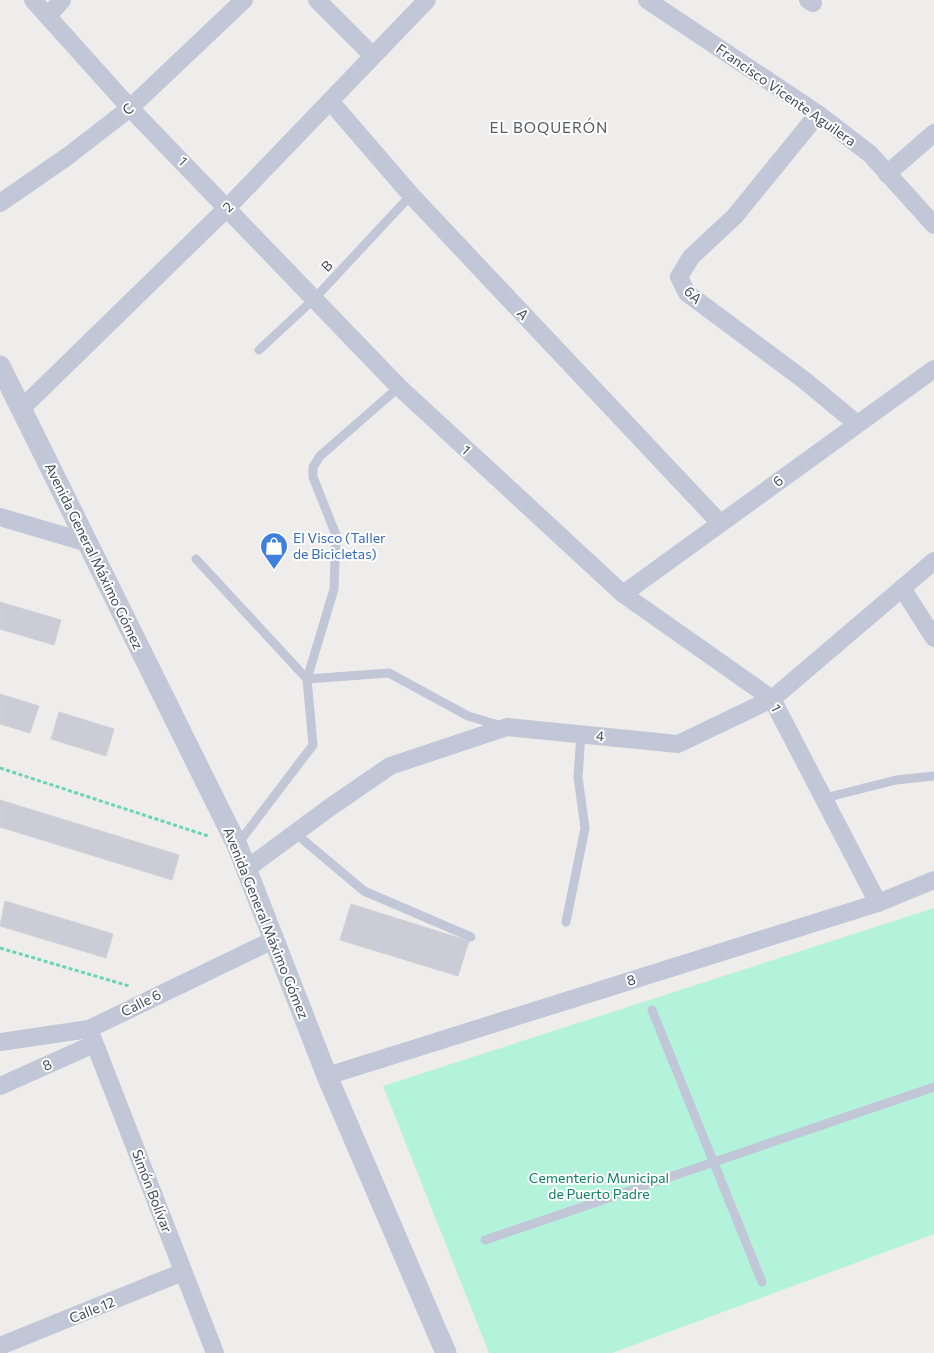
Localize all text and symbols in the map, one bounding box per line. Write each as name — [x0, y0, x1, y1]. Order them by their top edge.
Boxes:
street label: Francisco Vicente Aguilera — [713, 40, 859, 149]
street label: C — [119, 99, 137, 118]
district label: EL BOQUERÓN — [490, 117, 608, 136]
street label: 1 — [175, 153, 191, 169]
street label: 2 — [219, 198, 237, 215]
street label: B — [317, 257, 336, 275]
street label: 6A — [681, 282, 706, 307]
street label: A — [514, 304, 533, 323]
street label: 1 — [458, 441, 474, 458]
street label: Avenida General Máximo Gómez — [42, 460, 147, 652]
street label: 6 — [769, 471, 786, 490]
place label: El Visco (Taller de Bicicletas) — [293, 529, 386, 562]
shop icon: El Visco (Taller de Bicicletas) — [259, 531, 289, 570]
street label: 1 — [768, 701, 785, 714]
street label: 4 — [595, 727, 606, 744]
street label: Avenida General Máximo Gómez — [220, 824, 313, 1021]
street label: 8 — [624, 970, 637, 989]
street label: Calle 6 — [118, 985, 164, 1020]
street label: 8 — [39, 1055, 54, 1074]
street label: Simón Bolívar — [129, 1147, 176, 1235]
park label: Cementerio Municipal de Puerto Padre — [529, 1169, 669, 1202]
street label: Calle 12 — [66, 1293, 117, 1326]

